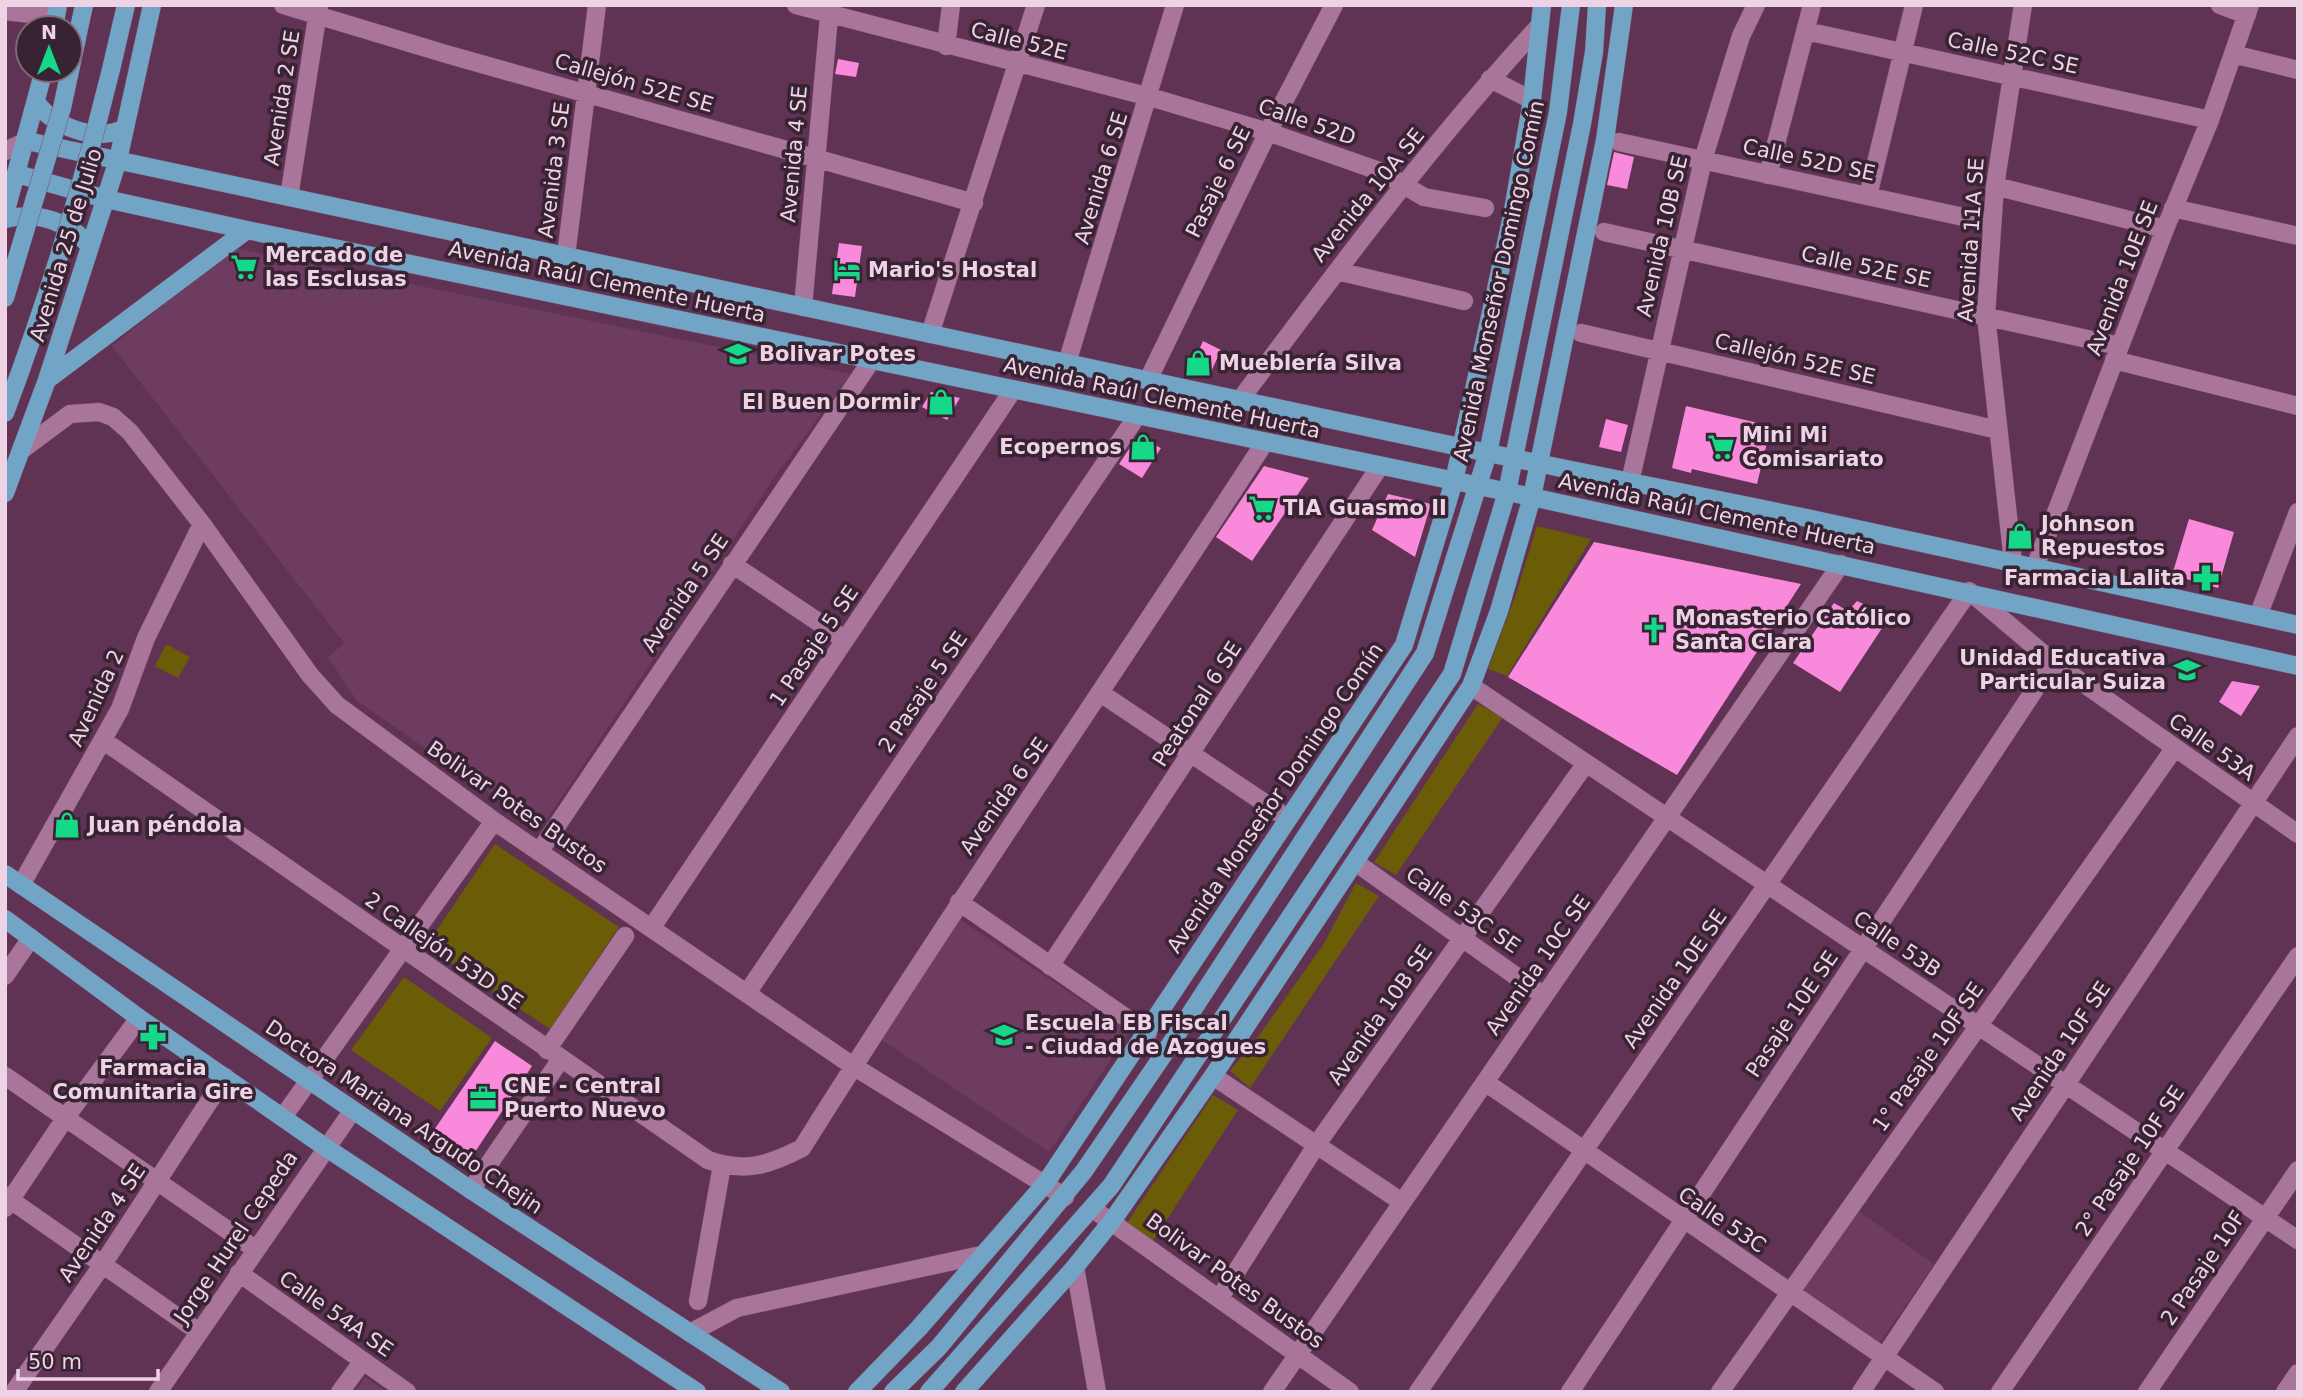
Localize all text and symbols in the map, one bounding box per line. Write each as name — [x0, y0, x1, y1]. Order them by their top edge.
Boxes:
north arrow — [14, 14, 84, 84]
street label: Calle 52E — [968, 17, 1070, 65]
text: N — [41, 21, 57, 43]
street label: Calle 52C SE — [1945, 27, 2081, 79]
street label: Avenida 2 SE — [259, 28, 305, 168]
street label: Callejón 52E SE — [552, 49, 716, 117]
street label: Avenida 4 SE — [776, 85, 812, 223]
street label: Calle 52D — [1255, 94, 1359, 150]
street label: Avenida Monseñor Domingo Comín — [1449, 98, 1549, 464]
street label: Avenida 3 SE — [534, 100, 574, 240]
street label: Avenida 6 SE — [1069, 109, 1133, 247]
street label: Pasaje 6 SE — [1181, 123, 1255, 241]
street label: Avenida 10A SE — [1307, 123, 1429, 267]
street label: Calle 52D SE — [1740, 134, 1878, 186]
street label: Avenida 25 de Julio — [25, 145, 107, 345]
street label: Avenida 10B SE — [1632, 153, 1692, 319]
street label: Avenida 11A SE — [1953, 157, 1989, 323]
street label: Avenida 10E SE — [2081, 197, 2163, 359]
street label: Avenida Raúl Clemente Huerta — [447, 237, 767, 327]
street label: Calle 52E SE — [1799, 242, 1933, 292]
place label: Mercado de las Esclusas — [265, 243, 407, 291]
supermarket icon: Mercado de las Esclusas — [229, 252, 259, 282]
hotel icon: Mario's Hostal — [832, 255, 862, 285]
place label: Mario's Hostal — [868, 258, 1037, 282]
street label: Callejón 52E SE — [1712, 329, 1878, 389]
school or university icon: Bolivar Potes — [723, 339, 753, 369]
place label: Bolivar Potes — [759, 342, 916, 366]
shop icon: Mueblería Silva — [1183, 348, 1213, 378]
place label: Mueblería Silva — [1219, 351, 1402, 375]
street label: Avenida Raúl Clemente Huerta — [1002, 353, 1322, 443]
shop icon: El Buen Dormir — [926, 387, 956, 417]
place label: El Buen Dormir — [742, 390, 921, 414]
place label: Mini Mi Comisariato — [1742, 423, 1884, 471]
shop icon: Ecopernos — [1128, 432, 1158, 462]
supermarket icon: Mini Mi Comisariato — [1706, 432, 1736, 462]
place label: Ecopernos — [999, 435, 1122, 459]
street label: Avenida Raúl Clemente Huerta — [1557, 469, 1877, 559]
supermarket icon: TIA Guasmo II — [1247, 493, 1277, 523]
place label: TIA Guasmo II — [1283, 496, 1447, 520]
place label: Johnson Repuestos — [2039, 512, 2165, 560]
shop icon: Johnson Repuestos — [2005, 521, 2035, 551]
street label: Avenida 5 SE — [637, 529, 733, 657]
pharmacy icon: Farmacia Lalita — [2191, 563, 2221, 593]
place label: Farmacia Lalita — [2004, 566, 2185, 590]
street label: 1 Pasaje 5 SE — [765, 581, 863, 711]
place label: Monasterio Católico Santa Clara — [1675, 606, 1911, 654]
church icon: Monasterio Católico Santa Clara — [1639, 615, 1669, 645]
street label: 2 Pasaje 5 SE — [874, 627, 972, 757]
street label: Peatonal 6 SE — [1148, 637, 1246, 771]
street label: Avenida Monseñor Domingo Comín — [1162, 638, 1388, 958]
street label: Avenida 2 — [63, 646, 129, 750]
place label: Unidad Educativa Particular Suiza — [1959, 646, 2166, 694]
school or university icon: Unidad Educativa Particular Suiza — [2172, 655, 2202, 685]
street label: Calle 53A — [2164, 709, 2260, 786]
street label: Avenida 6 SE — [955, 733, 1053, 859]
street label: Bolivar Potes Bustos — [423, 736, 611, 878]
shop icon: Juan péndola — [52, 810, 82, 840]
place label: Juan péndola — [86, 813, 242, 837]
street label: Calle 53C SE — [1401, 862, 1525, 958]
street label: 2 Callejón 53D SE — [361, 888, 527, 1014]
street label: Avenida 10C SE — [1481, 890, 1595, 1040]
street label: Avenida 10E SE — [1618, 905, 1732, 1053]
street label: Calle 53B — [1849, 906, 1945, 982]
street label: Avenida 10B SE — [1323, 941, 1437, 1089]
street label: Pasaje 10E SE — [1741, 946, 1843, 1082]
street label: Avenida 10F SE — [2005, 977, 2115, 1125]
street label: 1° Pasaje 10F SE — [1868, 978, 1988, 1136]
place label: Escuela EB Fiscal - Ciudad de Azogues — [1025, 1011, 1266, 1059]
street label: Doctora Mariana Argudo Chejin — [261, 1015, 547, 1219]
school or university icon: Escuela EB Fiscal - Ciudad de Azogues — [989, 1020, 1019, 1050]
pharmacy icon: Farmacia Comunitaria Gire — [138, 1022, 168, 1052]
place label: Farmacia Comunitaria Gire — [52, 1056, 254, 1104]
place label: CNE - Central Puerto Nuevo — [504, 1074, 666, 1122]
street label: 2° Pasaje 10F SE — [2071, 1081, 2189, 1241]
office icon: CNE - Central Puerto Nuevo — [468, 1083, 498, 1113]
street label: Jorge Hurel Cepeda — [168, 1146, 303, 1330]
street label: Avenida 4 SE — [54, 1159, 150, 1287]
street label: Calle 53C — [1674, 1182, 1770, 1258]
street label: 2 Pasaje 10F — [2156, 1206, 2250, 1330]
street label: Bolivar Potes Bustos — [1141, 1208, 1329, 1354]
street label: Calle 54A SE — [275, 1266, 397, 1362]
scale bar — [18, 1338, 158, 1382]
text: 50 m — [28, 1350, 82, 1374]

